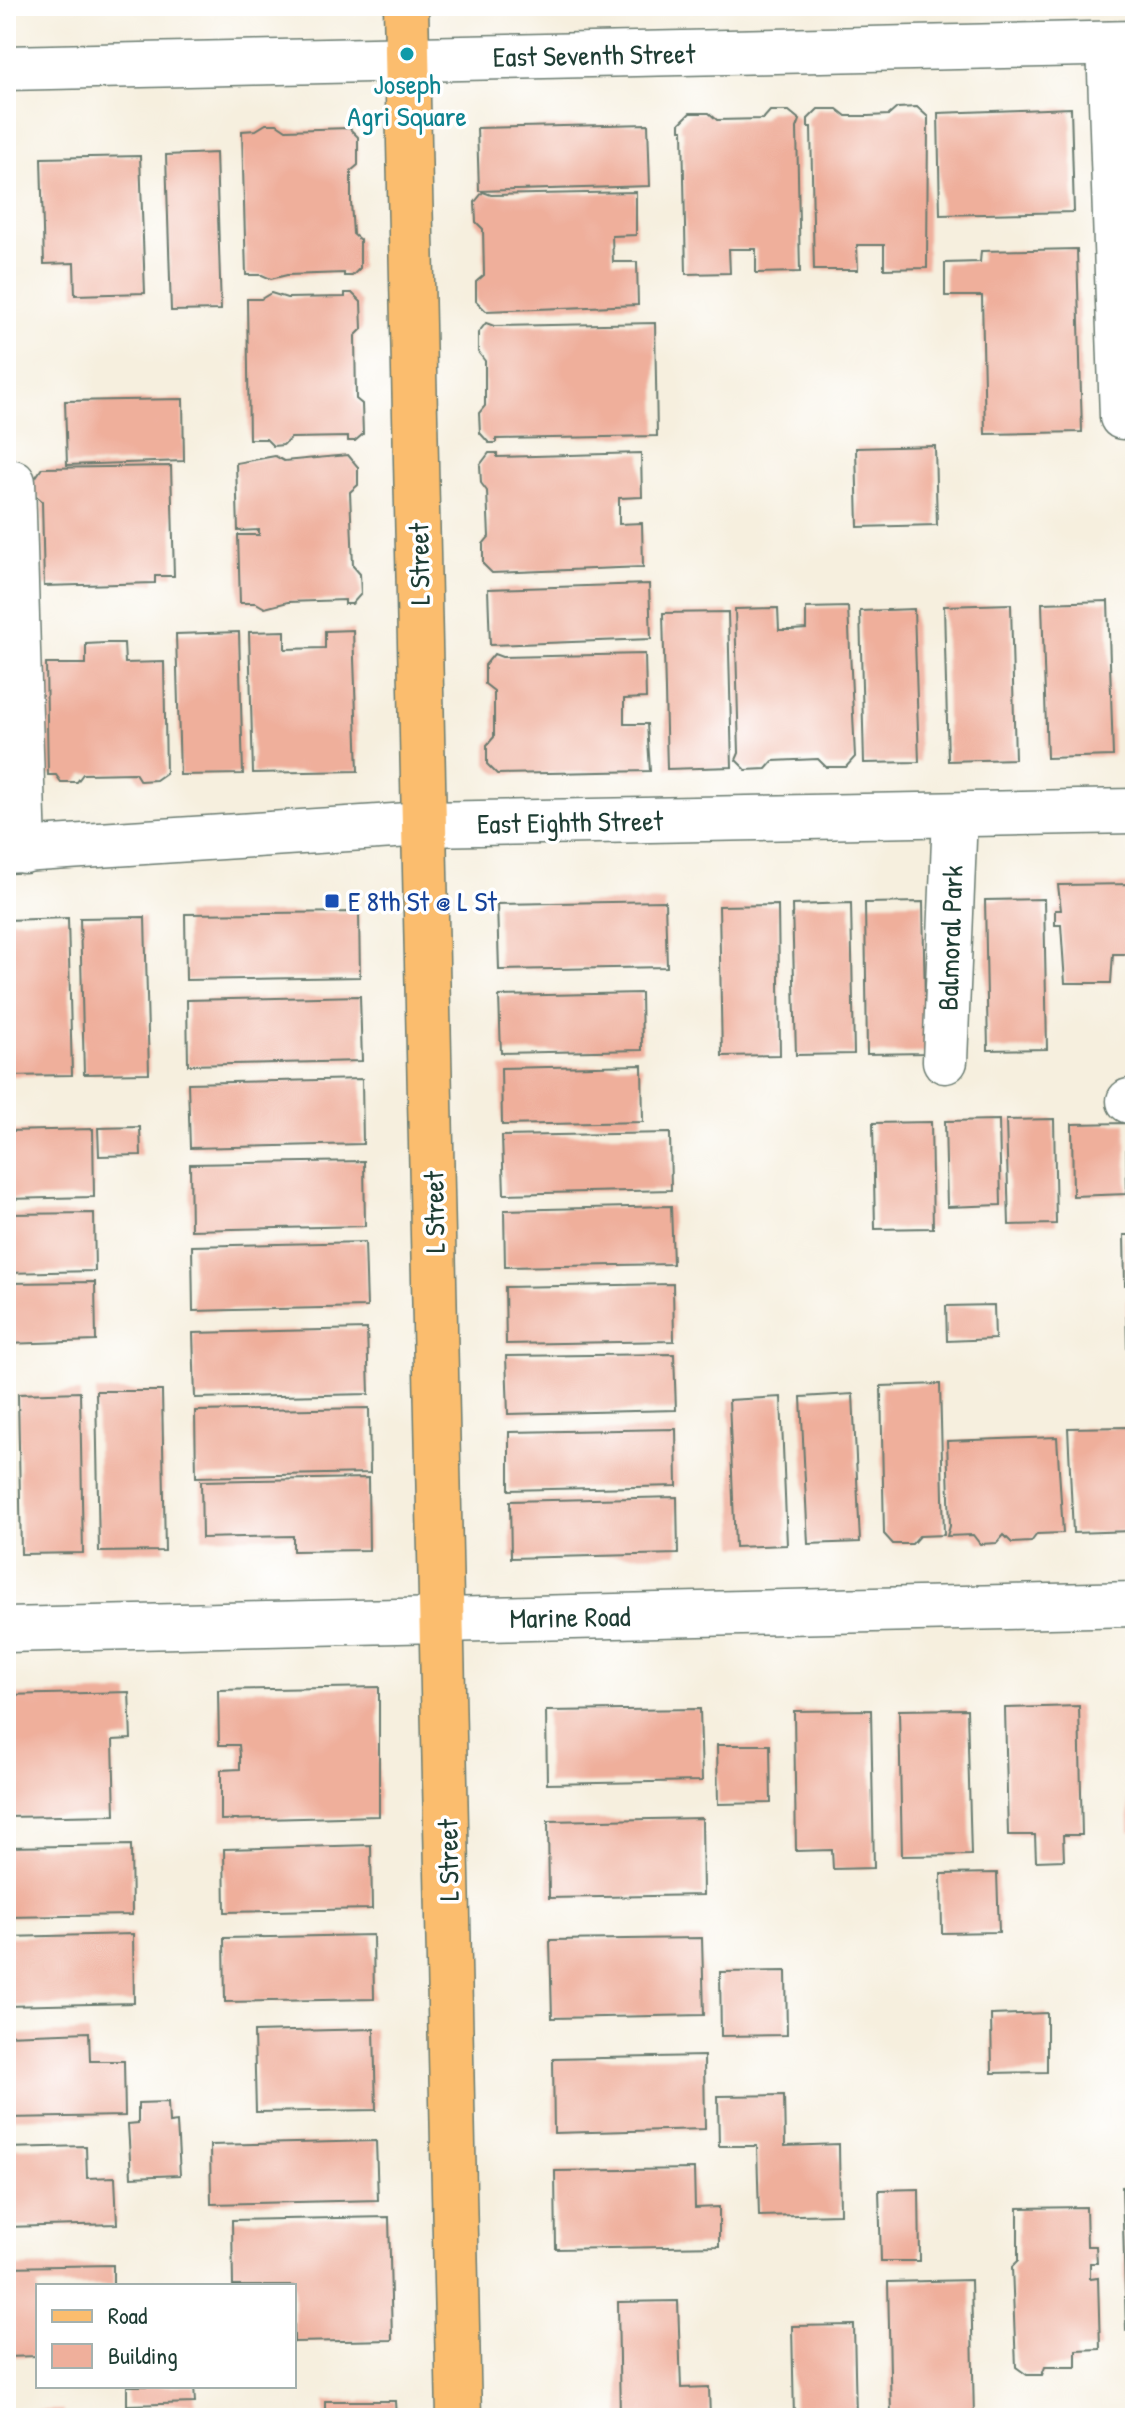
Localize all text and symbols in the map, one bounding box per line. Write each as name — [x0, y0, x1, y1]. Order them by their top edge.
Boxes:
street label: East Seventh Street — [493, 34, 696, 76]
marker: Joseph Agri Square — [398, 45, 416, 63]
place label: Joseph Agri Square — [347, 65, 467, 135]
street label: L Street — [399, 522, 439, 605]
street label: East Eighth Street — [477, 801, 664, 843]
street label: Balmoral Park — [928, 864, 972, 1011]
place label: E 8th St @ L St — [348, 882, 497, 920]
marker: E 8th St @ L St — [323, 892, 341, 910]
street label: L Street — [414, 1170, 454, 1253]
street label: Marine Road — [509, 1597, 631, 1637]
street label: L Street — [428, 1818, 468, 1901]
legend — [36, 2284, 296, 2388]
text: Road — [108, 2299, 147, 2331]
text: Building — [108, 2339, 178, 2371]

